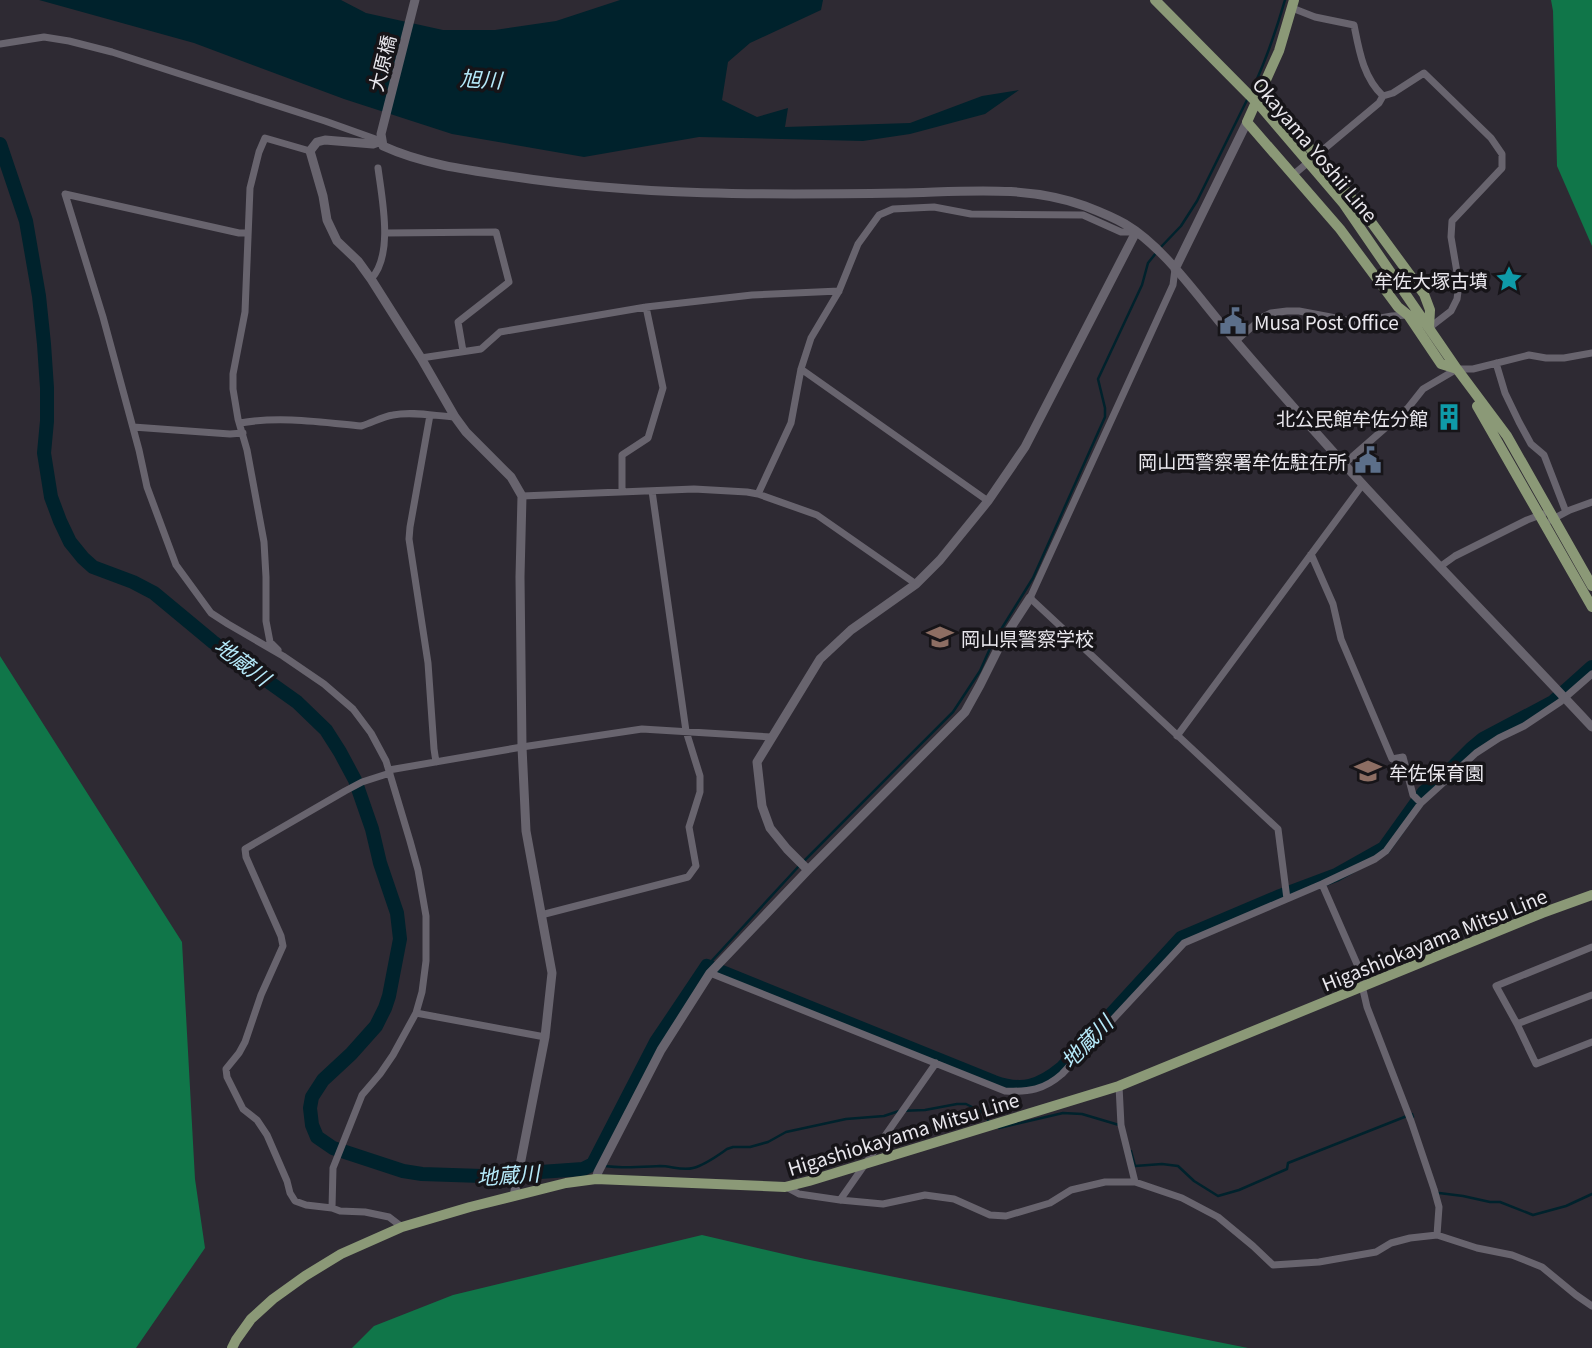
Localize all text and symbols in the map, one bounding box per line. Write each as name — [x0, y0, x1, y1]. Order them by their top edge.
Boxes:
street label: 大原橋 — [361, 32, 401, 94]
water label: 旭川 — [459, 62, 505, 94]
street label: Okayama Yoshii Line — [1247, 71, 1385, 227]
place icon: 牟佐大塚古墳 — [1494, 264, 1524, 294]
place label: 牟佐大塚古墳 — [1374, 266, 1488, 293]
public building icon: Musa Post Office — [1218, 306, 1248, 336]
place label: Musa Post Office — [1254, 308, 1399, 335]
building icon: 北公民館牟佐分館 — [1434, 402, 1464, 432]
place label: 北公民館牟佐分館 — [1276, 404, 1428, 431]
public building icon: 岡山西警察署牟佐駐在所 — [1353, 445, 1383, 475]
place label: 岡山西警察署牟佐駐在所 — [1138, 447, 1347, 474]
school or university icon: 岡山県警察学校 — [925, 622, 955, 652]
place label: 岡山県警察学校 — [961, 624, 1094, 651]
water label: 地蔵川 — [209, 630, 279, 693]
school or university icon: 牟佐保育園 — [1353, 756, 1383, 786]
place label: 牟佐保育園 — [1389, 758, 1484, 785]
street label: Higashiokayama Mitsu Line — [1317, 881, 1551, 997]
water label: 地蔵川 — [1053, 1006, 1120, 1074]
street label: Higashiokayama Mitsu Line — [784, 1085, 1022, 1181]
water label: 地蔵川 — [476, 1157, 542, 1191]

